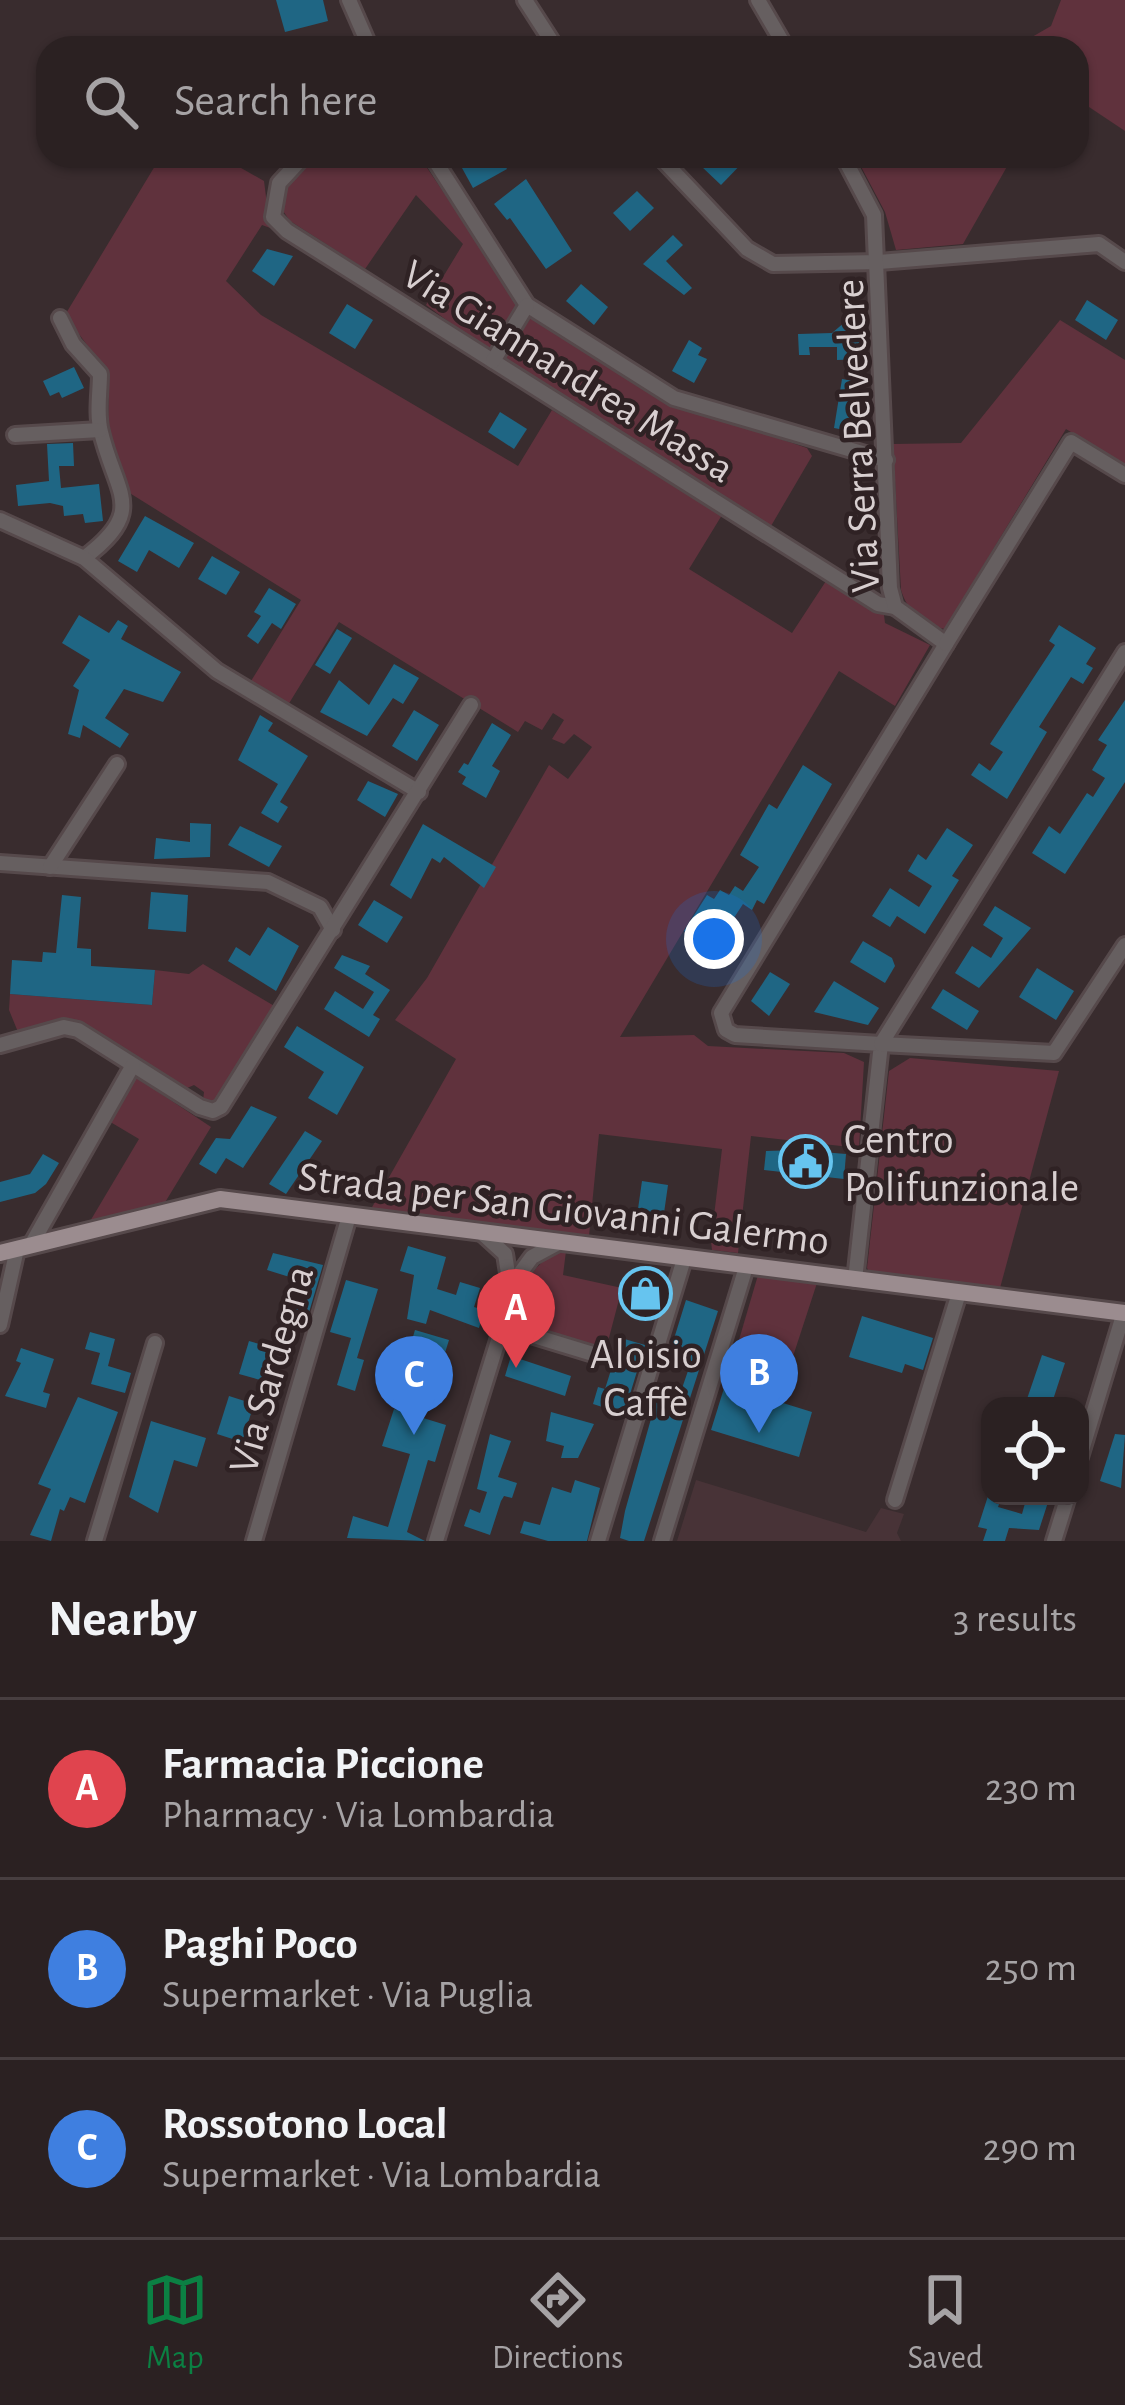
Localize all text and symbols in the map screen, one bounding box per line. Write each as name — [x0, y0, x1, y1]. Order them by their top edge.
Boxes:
search box — [36, 36, 1089, 168]
icon: search — [78, 69, 144, 135]
text: Search here — [174, 79, 377, 124]
street label: Via Giannandrea Massa — [395, 253, 741, 491]
street label: Via Serra Belvedere — [829, 278, 887, 594]
your location — [684, 909, 744, 969]
place label: Centro Polifunzionale — [844, 1119, 1079, 1209]
public building icon: Centro Polifunzionale — [777, 1134, 833, 1190]
street label: Strada per San Giovanni Galermo — [296, 1156, 832, 1262]
street label: Via Sardegna — [222, 1261, 322, 1478]
shop icon: Aloisio Caffè — [618, 1266, 674, 1322]
pin: A — [477, 1269, 555, 1368]
place label: Aloisio Caffè — [590, 1334, 702, 1424]
pin: B — [720, 1334, 798, 1433]
pin: C — [375, 1336, 453, 1435]
map controls — [981, 1397, 1089, 1505]
button: locate — [981, 1397, 1089, 1505]
text: Nearby — [48, 1594, 197, 1645]
text: 3 results — [953, 1600, 1077, 1639]
text: Farmacia Piccione — [162, 1742, 484, 1787]
text: A — [75, 1769, 99, 1808]
text: 230 m — [985, 1769, 1077, 1808]
text: Pharmacy · Via Lombardia — [162, 1796, 555, 1835]
text: Paghi Poco — [162, 1922, 358, 1967]
text: B — [76, 1949, 98, 1988]
text: 250 m — [985, 1949, 1077, 1988]
text: Supermarket · Via Puglia — [162, 1976, 533, 2015]
text: Rossotono Local — [162, 2102, 448, 2147]
text: C — [77, 2129, 97, 2168]
text: 290 m — [983, 2129, 1077, 2168]
text: Supermarket · Via Lombardia — [162, 2156, 601, 2195]
tab: Map — [142, 2267, 208, 2379]
tab: Directions — [492, 2267, 623, 2379]
tab: Saved — [907, 2267, 983, 2379]

